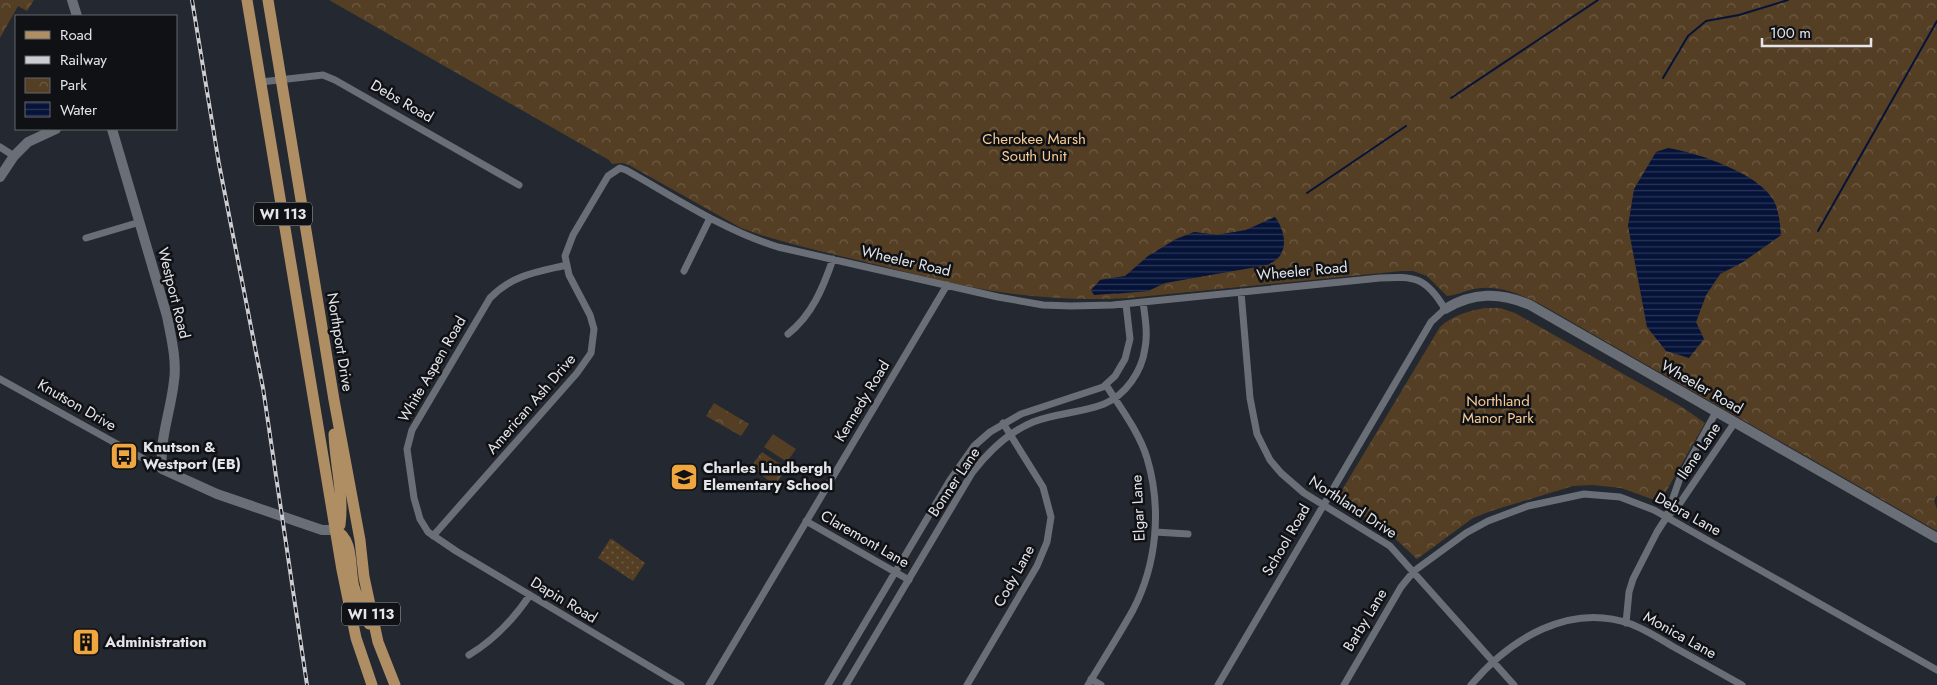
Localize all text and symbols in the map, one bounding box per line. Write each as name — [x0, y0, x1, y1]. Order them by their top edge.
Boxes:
legend — [15, 15, 178, 130]
scale bar — [1762, 15, 1871, 47]
text: 100 m — [1770, 22, 1811, 44]
text: Road — [60, 24, 92, 46]
text: Railway — [60, 49, 107, 71]
text: Park — [60, 74, 87, 96]
street label: Debs Road — [366, 74, 438, 128]
text: Water — [60, 99, 98, 121]
park label: Cherokee Marsh South Unit — [982, 128, 1086, 167]
road number: WI 113 — [254, 202, 312, 225]
street label: Wheeler Road — [859, 240, 953, 282]
street label: Westport Road — [152, 245, 196, 341]
street label: Wheeler Road — [1256, 256, 1348, 286]
street label: Northport Drive — [321, 291, 359, 393]
street label: White Aspen Road — [393, 312, 471, 426]
street label: American Ash Drive — [481, 349, 581, 459]
street label: Wheeler Road — [1657, 355, 1747, 419]
street label: Kennedy Road — [829, 356, 895, 446]
street label: Knutson Drive — [33, 374, 121, 437]
park label: Northland Manor Park — [1462, 390, 1534, 429]
street label: Ilene Lane — [1672, 418, 1726, 484]
place label: Knutson & Westport (EB) — [143, 436, 241, 475]
bus stop icon: Knutson & Westport (EB) — [109, 441, 139, 471]
street label: Bonner Lane — [923, 443, 985, 521]
place label: Charles Lindbergh Elementary School — [703, 457, 833, 496]
school or university icon: Charles Lindbergh Elementary School — [669, 462, 699, 492]
street label: Northland Drive — [1304, 470, 1402, 544]
street label: Elgar Lane — [1125, 474, 1151, 542]
street label: Debra Lane — [1651, 487, 1725, 541]
street label: School Road — [1256, 500, 1316, 580]
street label: Claremont Lane — [817, 505, 914, 573]
street label: Cody Lane — [988, 541, 1040, 611]
street label: Dapin Road — [526, 571, 602, 629]
street label: Barby Lane — [1338, 584, 1393, 656]
road number: WI 113 — [342, 602, 400, 626]
street label: Monica Lane — [1639, 606, 1721, 664]
building icon: Administration — [71, 627, 101, 657]
place label: Administration — [104, 631, 207, 653]

